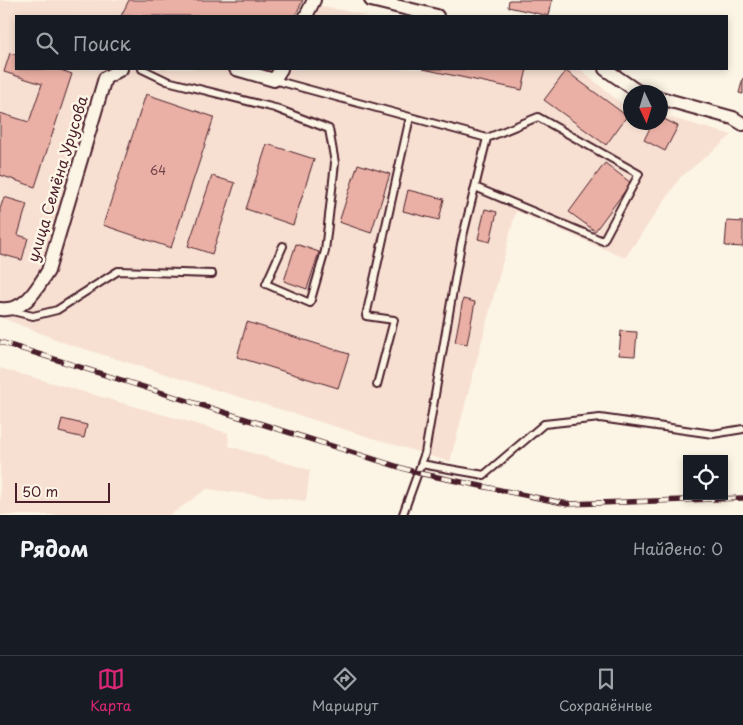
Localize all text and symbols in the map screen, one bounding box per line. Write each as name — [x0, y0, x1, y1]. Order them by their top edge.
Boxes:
search box — [15, 15, 728, 70]
icon: search — [33, 29, 61, 57]
text: Поиск — [73, 29, 131, 57]
north arrow — [623, 85, 668, 130]
street label: улица Семёна Урусова — [20, 92, 93, 264]
house number: 64 — [150, 161, 166, 179]
map controls — [683, 455, 728, 500]
button: locate — [683, 455, 728, 500]
scale bar — [15, 480, 110, 503]
text: 50 m — [22, 481, 58, 502]
text: Рядом — [20, 532, 88, 564]
text: Найдено: 0 — [633, 536, 723, 560]
tab: Карта — [90, 665, 131, 716]
tab: Маршрут — [312, 665, 378, 716]
tab: Сохранённые — [559, 665, 653, 716]

